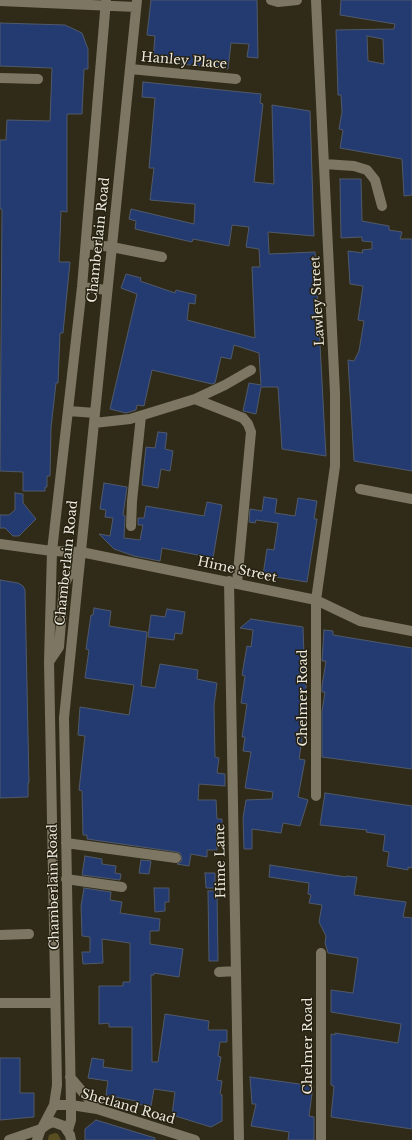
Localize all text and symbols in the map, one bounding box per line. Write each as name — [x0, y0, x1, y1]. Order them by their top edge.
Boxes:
street label: Hanley Place — [140, 49, 228, 73]
street label: Chamberlain Road — [85, 177, 113, 303]
street label: Lawley Street — [308, 256, 328, 346]
street label: Chamberlain Road — [53, 500, 81, 626]
street label: Hime Street — [196, 554, 278, 586]
street label: Chelmer Road — [295, 650, 311, 746]
street label: Chamberlain Road — [45, 824, 63, 950]
street label: Hime Lane — [213, 824, 229, 898]
street label: Chelmer Road — [300, 998, 316, 1094]
street label: Shetland Road — [79, 1086, 177, 1128]

